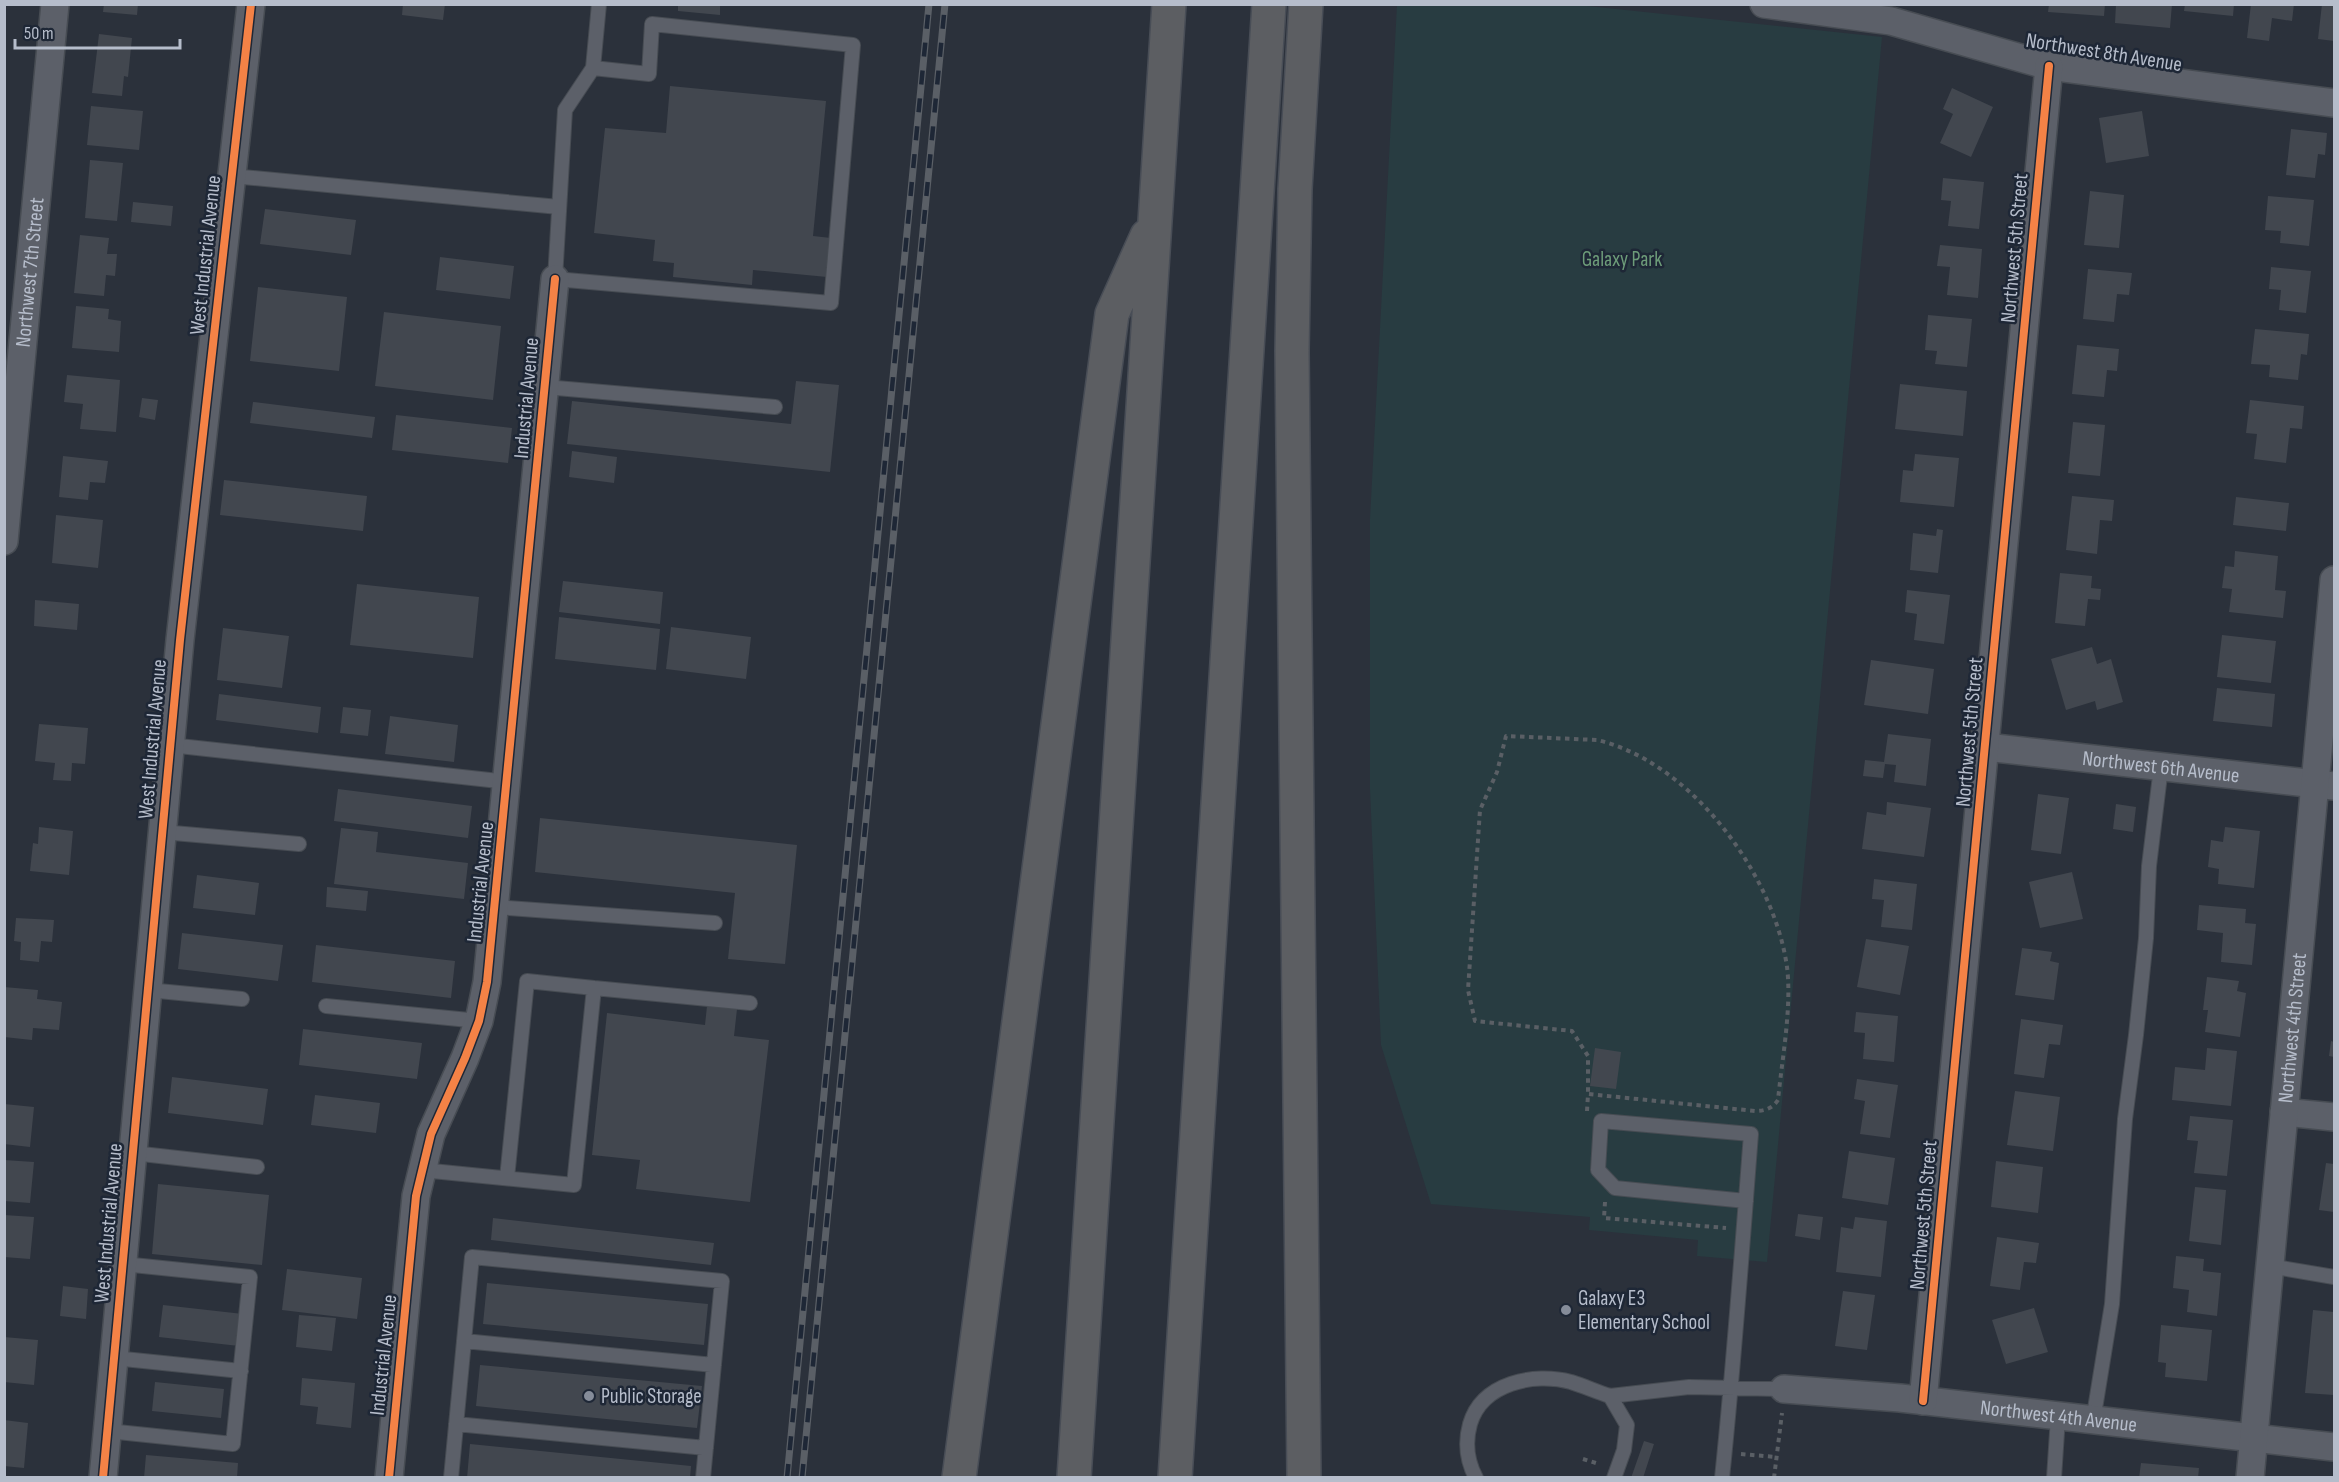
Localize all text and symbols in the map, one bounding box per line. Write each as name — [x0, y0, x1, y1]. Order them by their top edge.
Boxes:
scale bar — [15, 12, 180, 50]
text: 50 m — [24, 23, 54, 44]
street label: Northwest 8th Avenue — [2024, 28, 2184, 77]
street label: Northwest 5th Street — [1996, 172, 2033, 324]
street label: West Industrial Avenue — [185, 174, 226, 336]
street label: Northwest 7th Street — [10, 196, 50, 348]
park label: Galaxy Park — [1582, 247, 1662, 272]
street label: Industrial Avenue — [509, 337, 544, 460]
street label: Northwest 5th Street — [1951, 656, 1988, 808]
street label: West Industrial Avenue — [133, 658, 172, 820]
street label: Northwest 6th Avenue — [2081, 746, 2241, 788]
street label: Industrial Avenue — [462, 820, 499, 944]
street label: Northwest 4th Street — [2273, 952, 2312, 1104]
street label: Northwest 5th Street — [1905, 1139, 1942, 1291]
street label: West Industrial Avenue — [89, 1142, 128, 1304]
place label: Galaxy E3 Elementary School — [1578, 1286, 1710, 1335]
street label: Industrial Avenue — [365, 1293, 402, 1417]
marker: Galaxy E3 Elementary School — [1559, 1303, 1573, 1317]
place label: Public Storage — [601, 1384, 702, 1409]
marker: Public Storage — [582, 1389, 596, 1403]
street label: Northwest 4th Avenue — [1979, 1395, 2138, 1438]

